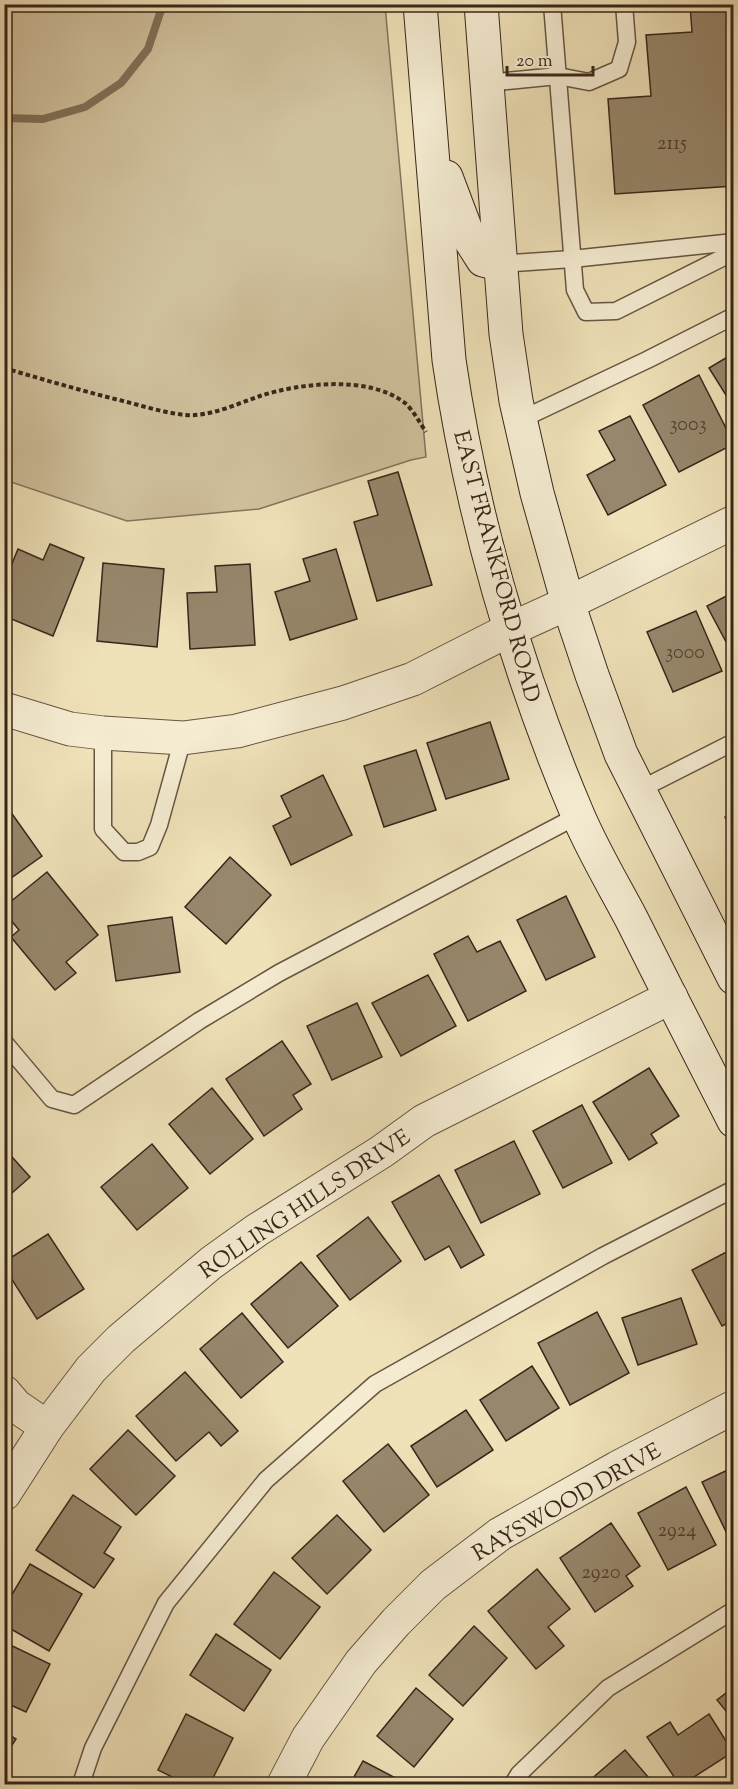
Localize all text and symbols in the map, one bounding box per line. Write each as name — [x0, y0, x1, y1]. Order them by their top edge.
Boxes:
scale bar — [507, 39, 592, 77]
text: 20 m — [516, 49, 553, 75]
house number: 2115 — [657, 130, 687, 159]
house number: 3003 — [669, 411, 707, 440]
street label: EAST FRANKFORD ROAD — [443, 427, 547, 706]
house number: 3000 — [665, 639, 705, 668]
street label: ROLLING HILLS DRIVE — [194, 1123, 418, 1288]
street label: RAYSWOOD DRIVE — [467, 1436, 668, 1571]
house number: 2924 — [658, 1517, 696, 1546]
house number: 2920 — [581, 1559, 621, 1588]

